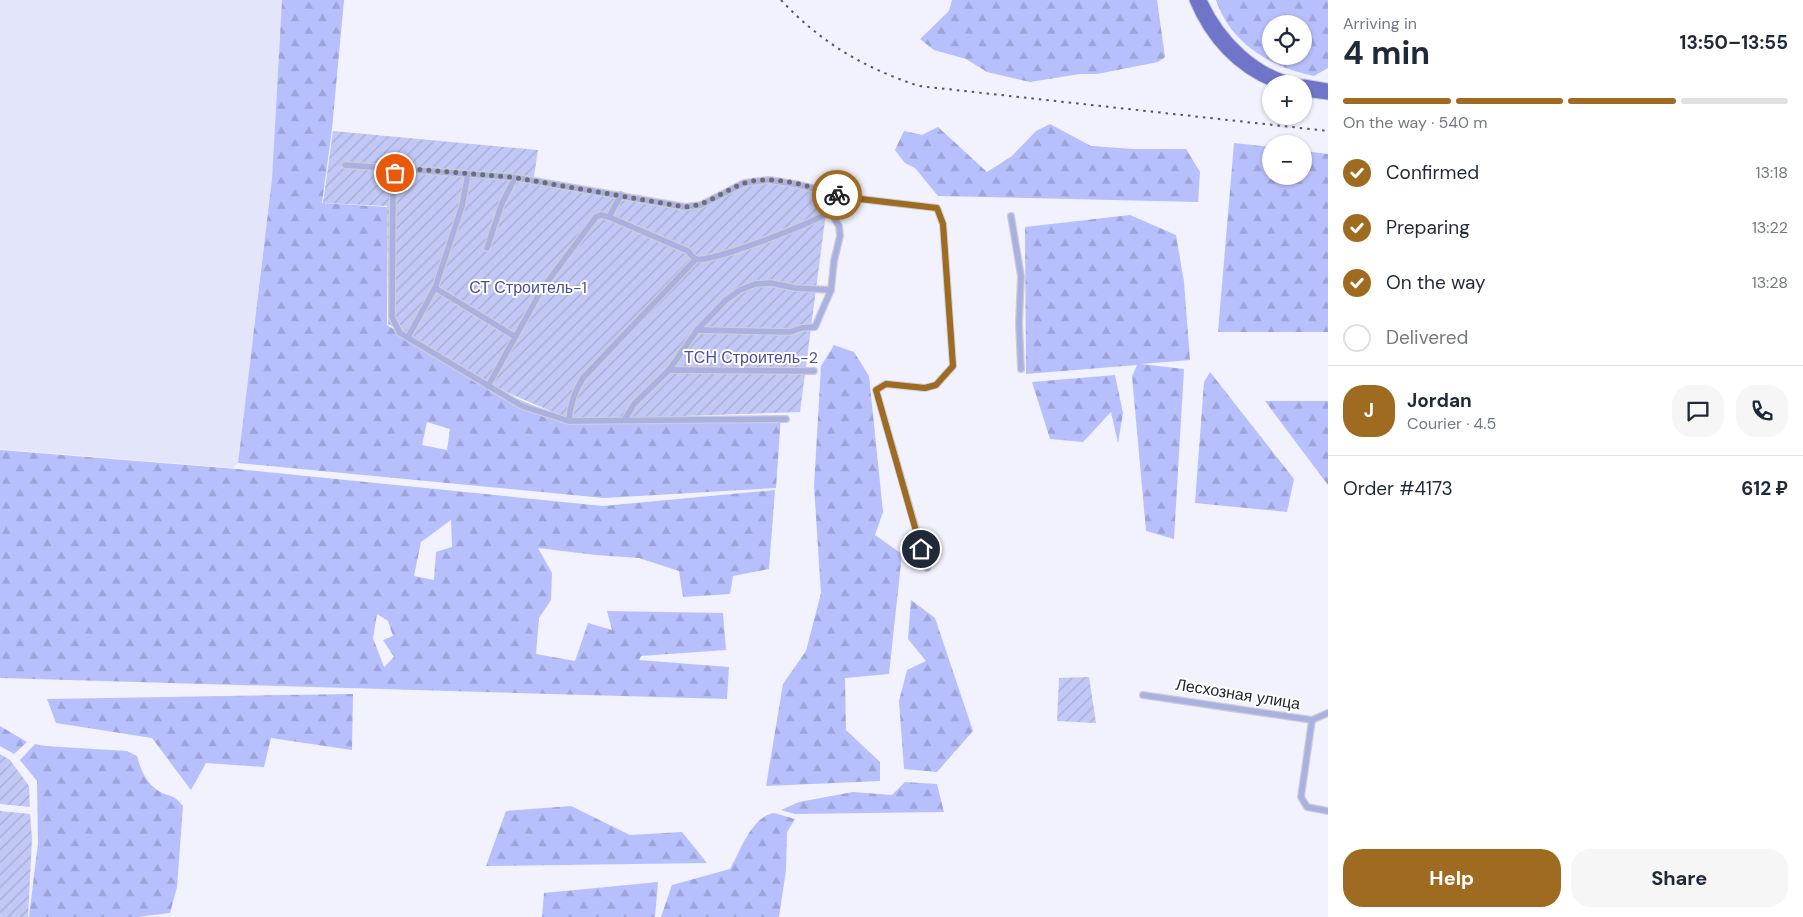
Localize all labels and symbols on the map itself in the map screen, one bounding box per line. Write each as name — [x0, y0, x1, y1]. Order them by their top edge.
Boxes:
pin — [374, 152, 416, 194]
courier — [812, 170, 862, 220]
park label: СТ Строитель-1 — [469, 277, 587, 298]
park label: ТСН Строитель-2 — [684, 347, 818, 368]
pin — [900, 528, 942, 570]
street label: Лесхозная улица — [1174, 674, 1302, 714]

